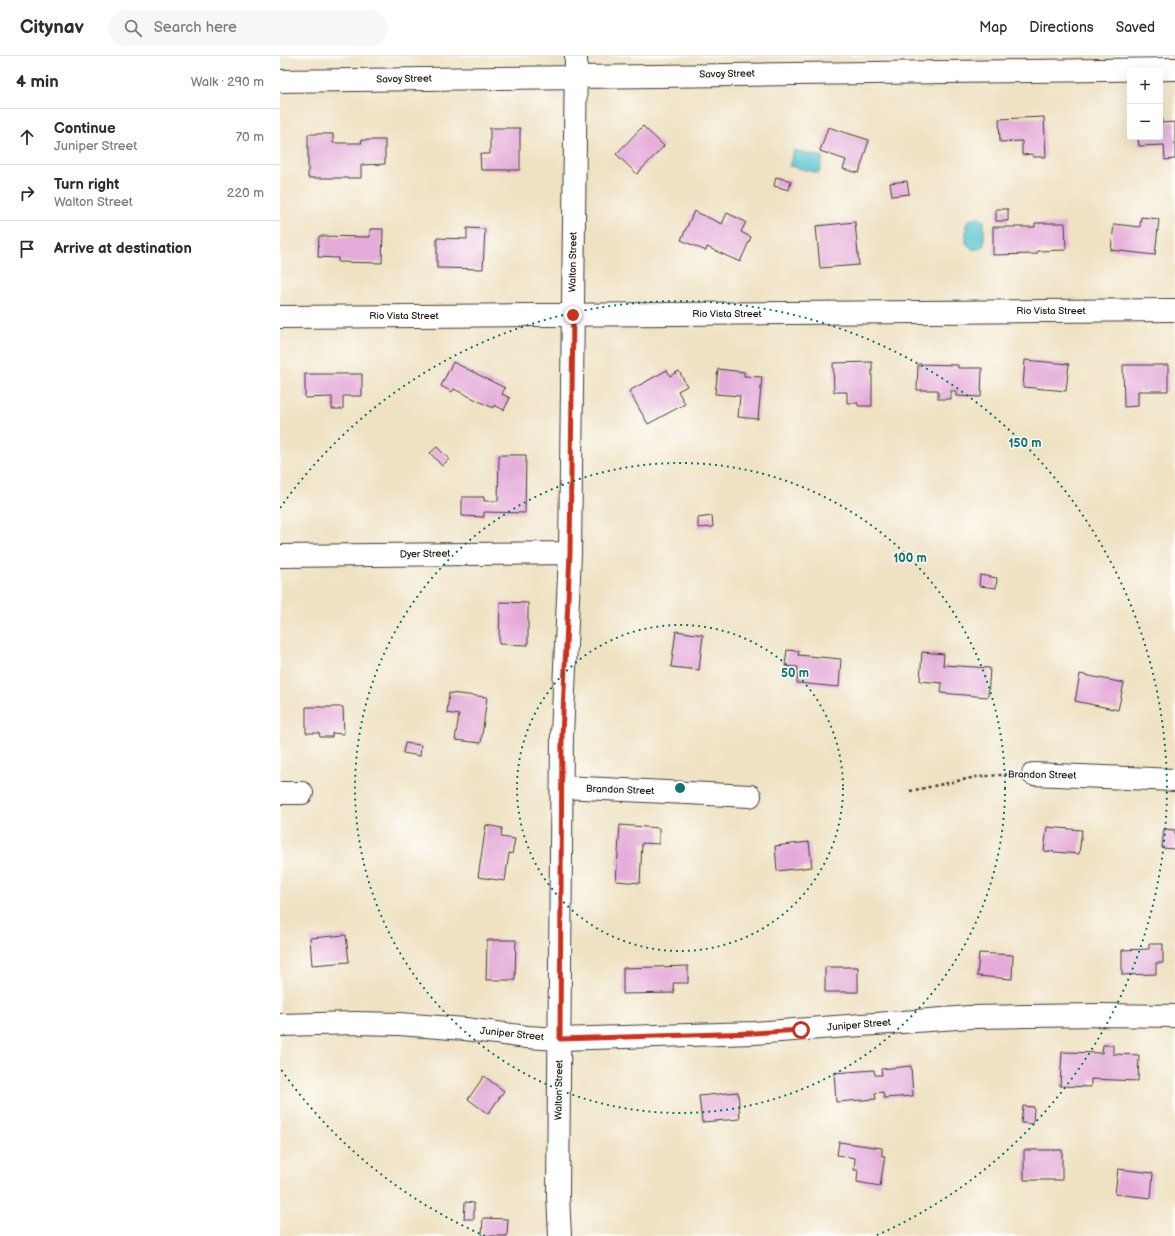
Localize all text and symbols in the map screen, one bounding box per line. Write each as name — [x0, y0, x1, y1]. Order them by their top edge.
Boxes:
search box — [108, 10, 388, 46]
text: Citynav — [20, 16, 84, 39]
icon: search — [122, 17, 144, 39]
text: Search here — [154, 18, 237, 37]
text: Map — [979, 19, 1007, 36]
text: Directions — [1029, 19, 1094, 36]
text: Saved — [1116, 19, 1155, 36]
street label: Savoy Street — [699, 68, 755, 80]
map controls — [1127, 68, 1163, 140]
button: + — [1127, 68, 1163, 104]
text: 4 min — [16, 72, 59, 92]
street label: Savoy Street — [376, 73, 432, 85]
text: Walk · 290 m — [191, 74, 264, 90]
button: − — [1127, 104, 1163, 140]
text: Continue — [54, 119, 116, 138]
icon: ahead — [16, 126, 38, 148]
text: 70 m — [236, 129, 264, 145]
text: Juniper Street — [54, 138, 137, 154]
text: Turn right — [54, 175, 119, 194]
icon: right — [16, 182, 38, 204]
text: 220 m — [227, 185, 264, 201]
text: Walton Street — [54, 194, 133, 210]
street label: Walton Street — [566, 232, 580, 292]
icon: arrive — [16, 238, 38, 260]
text: Arrive at destination — [54, 239, 192, 258]
street label: Rio Vista Street — [1016, 305, 1086, 317]
route end — [564, 306, 582, 324]
street label: Rio Vista Street — [692, 308, 762, 320]
street label: Rio Vista Street — [369, 310, 439, 322]
text: 150 m — [1009, 436, 1041, 451]
street label: Dyer Street — [400, 548, 450, 560]
text: 100 m — [893, 551, 927, 566]
text: 50 m — [781, 666, 809, 681]
street label: Brandon Street — [1008, 768, 1076, 782]
centre of rings — [673, 781, 687, 795]
street label: Brandon Street — [586, 783, 654, 797]
street label: Juniper Street — [827, 1016, 891, 1034]
route start — [792, 1021, 810, 1039]
street label: Juniper Street — [480, 1025, 544, 1043]
street label: Walton Street — [552, 1060, 566, 1120]

